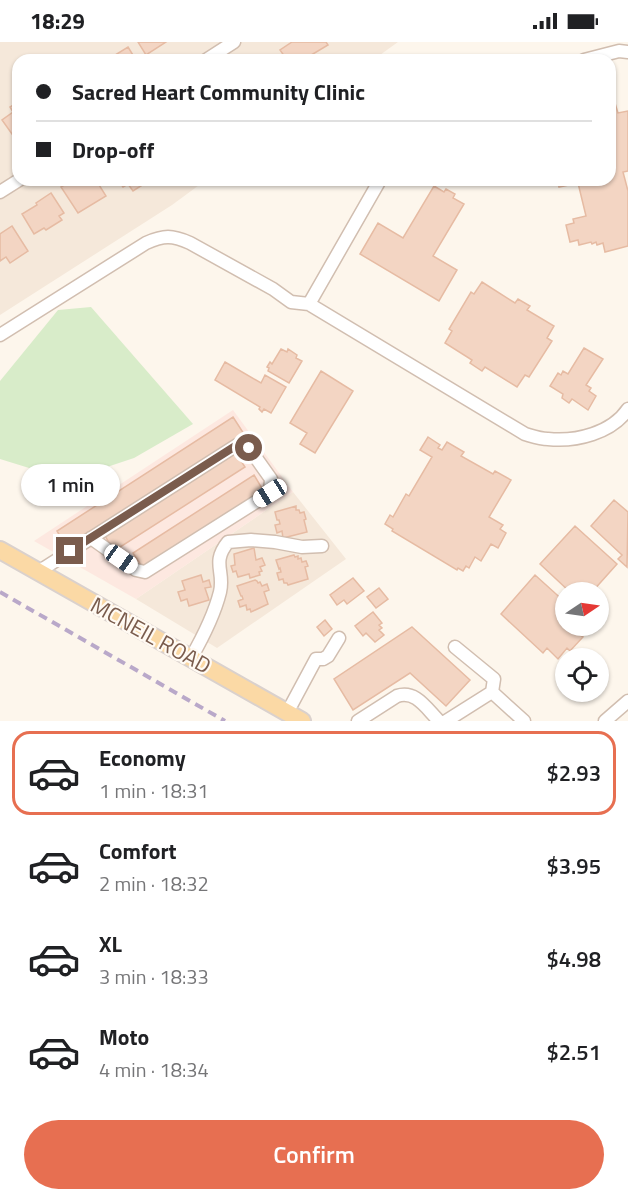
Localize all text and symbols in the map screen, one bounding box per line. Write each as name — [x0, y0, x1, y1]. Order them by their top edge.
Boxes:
text: 18:29 — [30, 4, 85, 38]
text: Sacred Heart Community Clinic — [72, 75, 365, 109]
text: Drop-off — [72, 133, 154, 167]
route start — [235, 434, 262, 461]
callout: 1 min — [20, 464, 119, 506]
text: 1 min — [46, 469, 95, 500]
car — [250, 476, 290, 510]
route end — [56, 537, 83, 564]
car — [101, 541, 141, 577]
north arrow — [555, 582, 609, 636]
map controls — [555, 582, 609, 702]
street label: MCNEIL ROAD — [84, 588, 218, 682]
button: locate — [555, 648, 609, 702]
text: Economy — [99, 741, 186, 775]
icon: car — [27, 746, 81, 800]
text: $2.93 — [546, 756, 601, 790]
text: 1 min · 18:31 — [99, 775, 209, 806]
text: Comfort — [99, 834, 177, 868]
icon: car — [27, 839, 81, 893]
text: $3.95 — [546, 849, 601, 883]
text: 2 min · 18:32 — [99, 868, 209, 899]
text: XL — [99, 927, 122, 961]
icon: car — [27, 932, 81, 986]
text: $4.98 — [546, 942, 601, 976]
text: 3 min · 18:33 — [99, 961, 209, 992]
text: Moto — [99, 1020, 149, 1054]
icon: car — [27, 1025, 81, 1079]
text: $2.51 — [546, 1035, 601, 1069]
text: 4 min · 18:34 — [99, 1054, 209, 1085]
button: Confirm — [24, 1120, 604, 1189]

